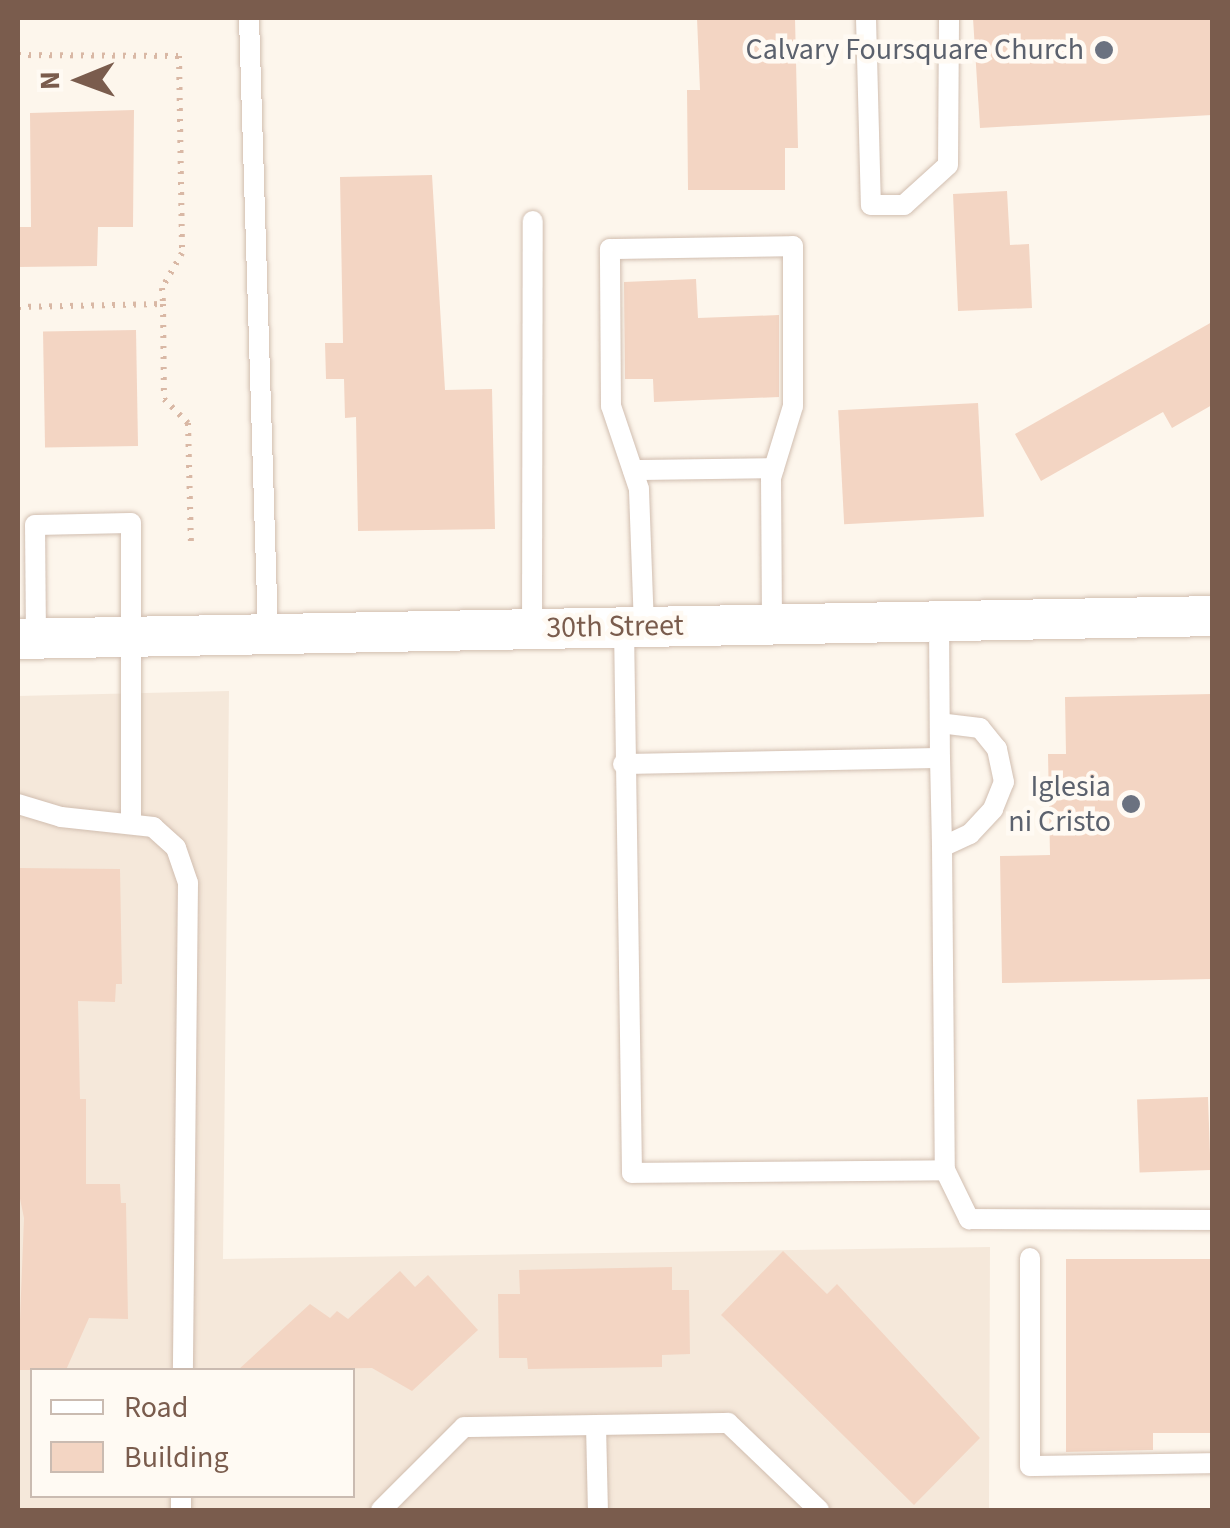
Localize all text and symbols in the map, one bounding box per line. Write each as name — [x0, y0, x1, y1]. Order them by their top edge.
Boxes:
north arrow — [30, 30, 130, 130]
place label: Calvary Foursquare Church — [746, 32, 1084, 68]
marker: Calvary Foursquare Church — [1093, 39, 1115, 61]
text: N — [30, 71, 70, 90]
street label: 30th Street — [546, 608, 684, 646]
place label: Iglesia ni Cristo — [1008, 769, 1111, 840]
marker: Iglesia ni Cristo — [1120, 793, 1142, 815]
legend — [30, 1368, 355, 1498]
text: Road — [124, 1386, 188, 1429]
text: Building — [124, 1436, 229, 1479]

